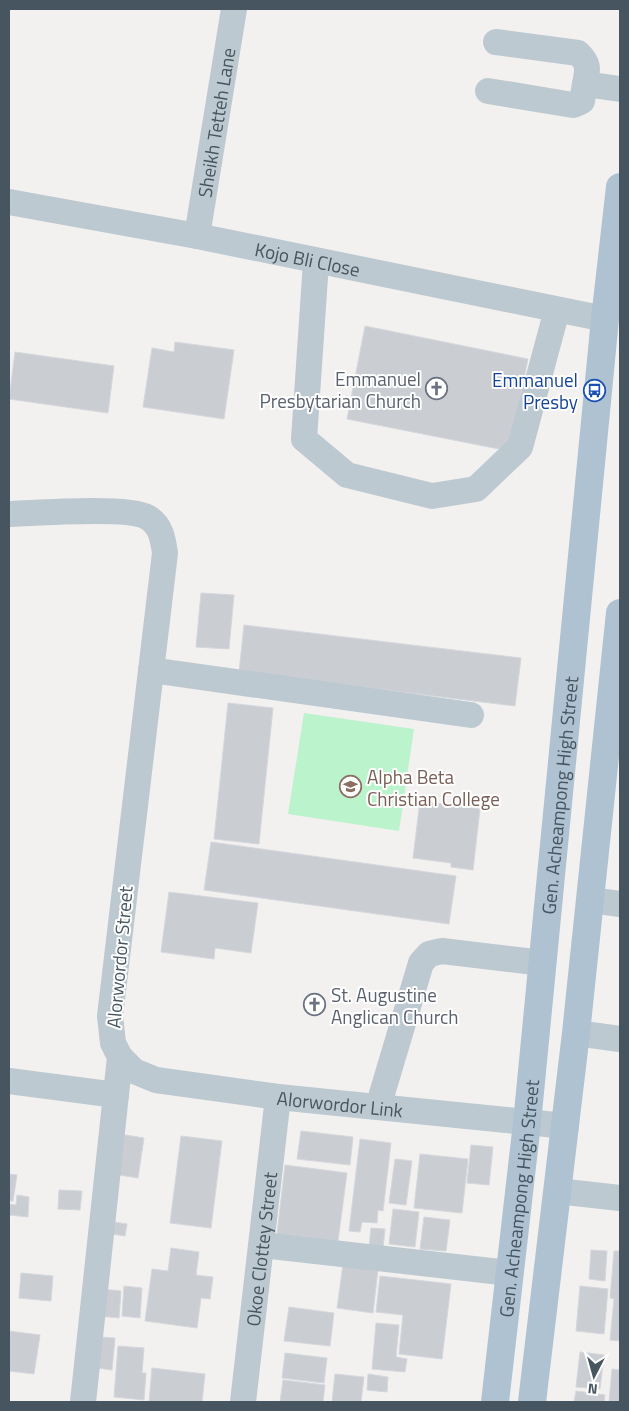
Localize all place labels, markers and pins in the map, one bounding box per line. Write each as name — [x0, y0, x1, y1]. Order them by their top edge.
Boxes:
place label: Emmanuel Presbytarian Church — [260, 364, 421, 415]
place label: Emmanuel Presby — [492, 365, 578, 416]
church icon: Emmanuel Presbytarian Church — [425, 377, 449, 401]
bus stop icon: Emmanuel Presby — [582, 378, 606, 402]
place label: Alpha Beta Christian College — [367, 762, 500, 813]
school or university icon: Alpha Beta Christian College — [339, 775, 363, 799]
place label: St. Augustine Anglican Church — [331, 980, 459, 1031]
church icon: St. Augustine Anglican Church — [303, 993, 327, 1017]

